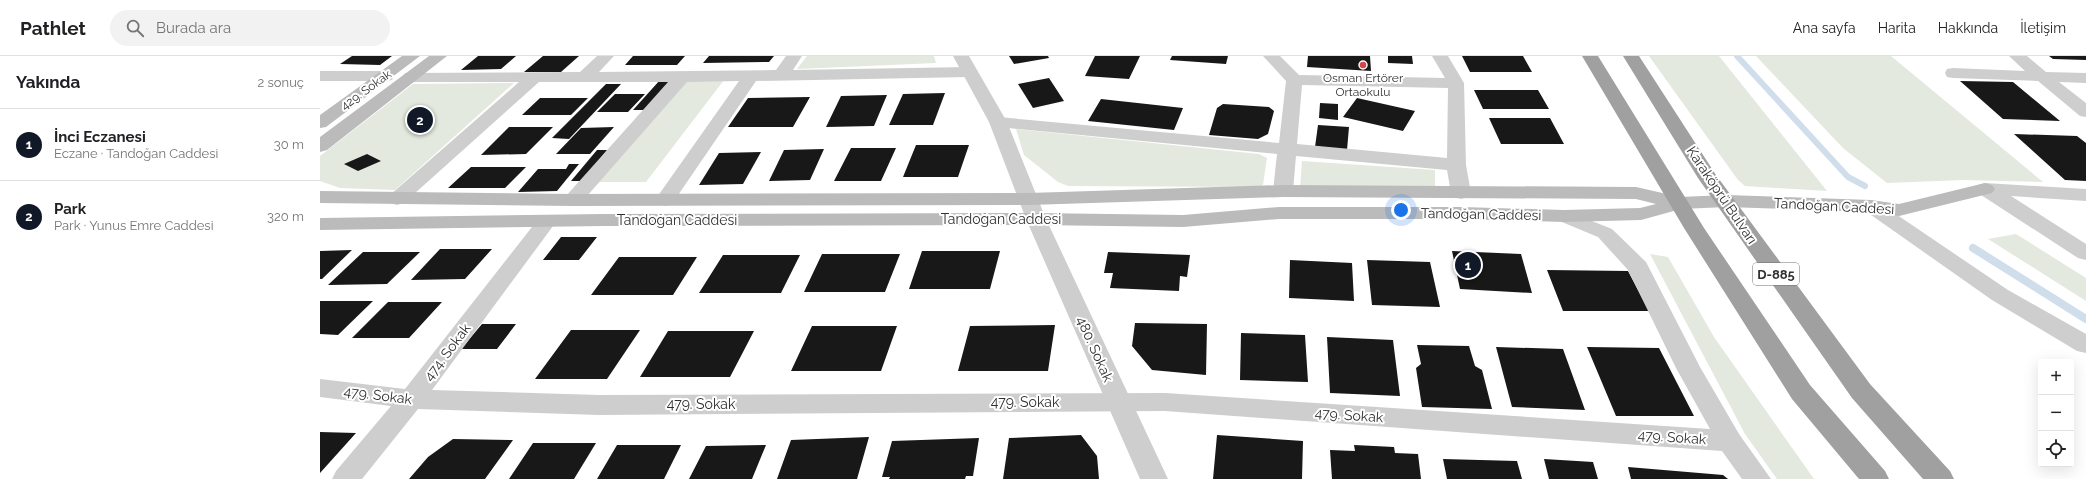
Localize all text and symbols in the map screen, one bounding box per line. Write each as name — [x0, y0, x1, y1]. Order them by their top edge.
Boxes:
search box — [110, 10, 390, 46]
text: Pathlet — [20, 17, 86, 39]
icon: search — [124, 17, 146, 39]
text: Burada ara — [156, 19, 231, 37]
text: Ana sayfa — [1793, 20, 1856, 36]
text: Harita — [1878, 20, 1916, 36]
text: Hakkında — [1938, 20, 1998, 36]
text: İletişim — [2020, 20, 2066, 36]
marker: Osman Ertörer Ortaokulu — [1358, 60, 1368, 70]
street label: 429. Sokak — [338, 67, 394, 113]
place label: Osman Ertörer Ortaokulu — [1323, 71, 1404, 99]
text: Yakında — [16, 72, 80, 92]
text: 2 sonuç — [257, 75, 304, 90]
pin: 2 — [407, 105, 433, 135]
text: İnci Eczanesi — [54, 128, 146, 146]
text: 1 — [26, 137, 32, 152]
text: 30 m — [274, 137, 304, 152]
street label: Karaköprü Bulvarı — [1683, 143, 1761, 247]
text: Eczane · Tandoğan Caddesi — [54, 146, 218, 161]
street label: Tandoğan Caddesi — [1773, 195, 1895, 217]
text: Park — [54, 200, 86, 218]
your location — [1391, 200, 1411, 220]
street label: Tandoğan Caddesi — [1421, 205, 1541, 223]
text: 2 — [25, 209, 33, 224]
text: 320 m — [267, 209, 304, 224]
street label: Tandoğan Caddesi — [941, 211, 1061, 227]
street label: Tandoğan Caddesi — [617, 212, 737, 228]
text: Park · Yunus Emre Caddesi — [54, 218, 213, 233]
pin: 1 — [1455, 250, 1481, 280]
road number: D-885 — [1753, 263, 1799, 285]
street label: 480. Sokak — [1073, 314, 1117, 385]
street label: 474. Sokak — [420, 320, 474, 384]
map controls — [2038, 359, 2074, 467]
button: + — [2038, 359, 2074, 395]
street label: 479. Sokak — [343, 383, 414, 407]
street label: 479. Sokak — [991, 394, 1060, 410]
button: − — [2038, 395, 2074, 431]
street label: 479. Sokak — [667, 396, 736, 412]
street label: 479. Sokak — [1314, 405, 1384, 425]
street label: 479. Sokak — [1637, 427, 1707, 447]
button: locate — [2038, 431, 2074, 467]

